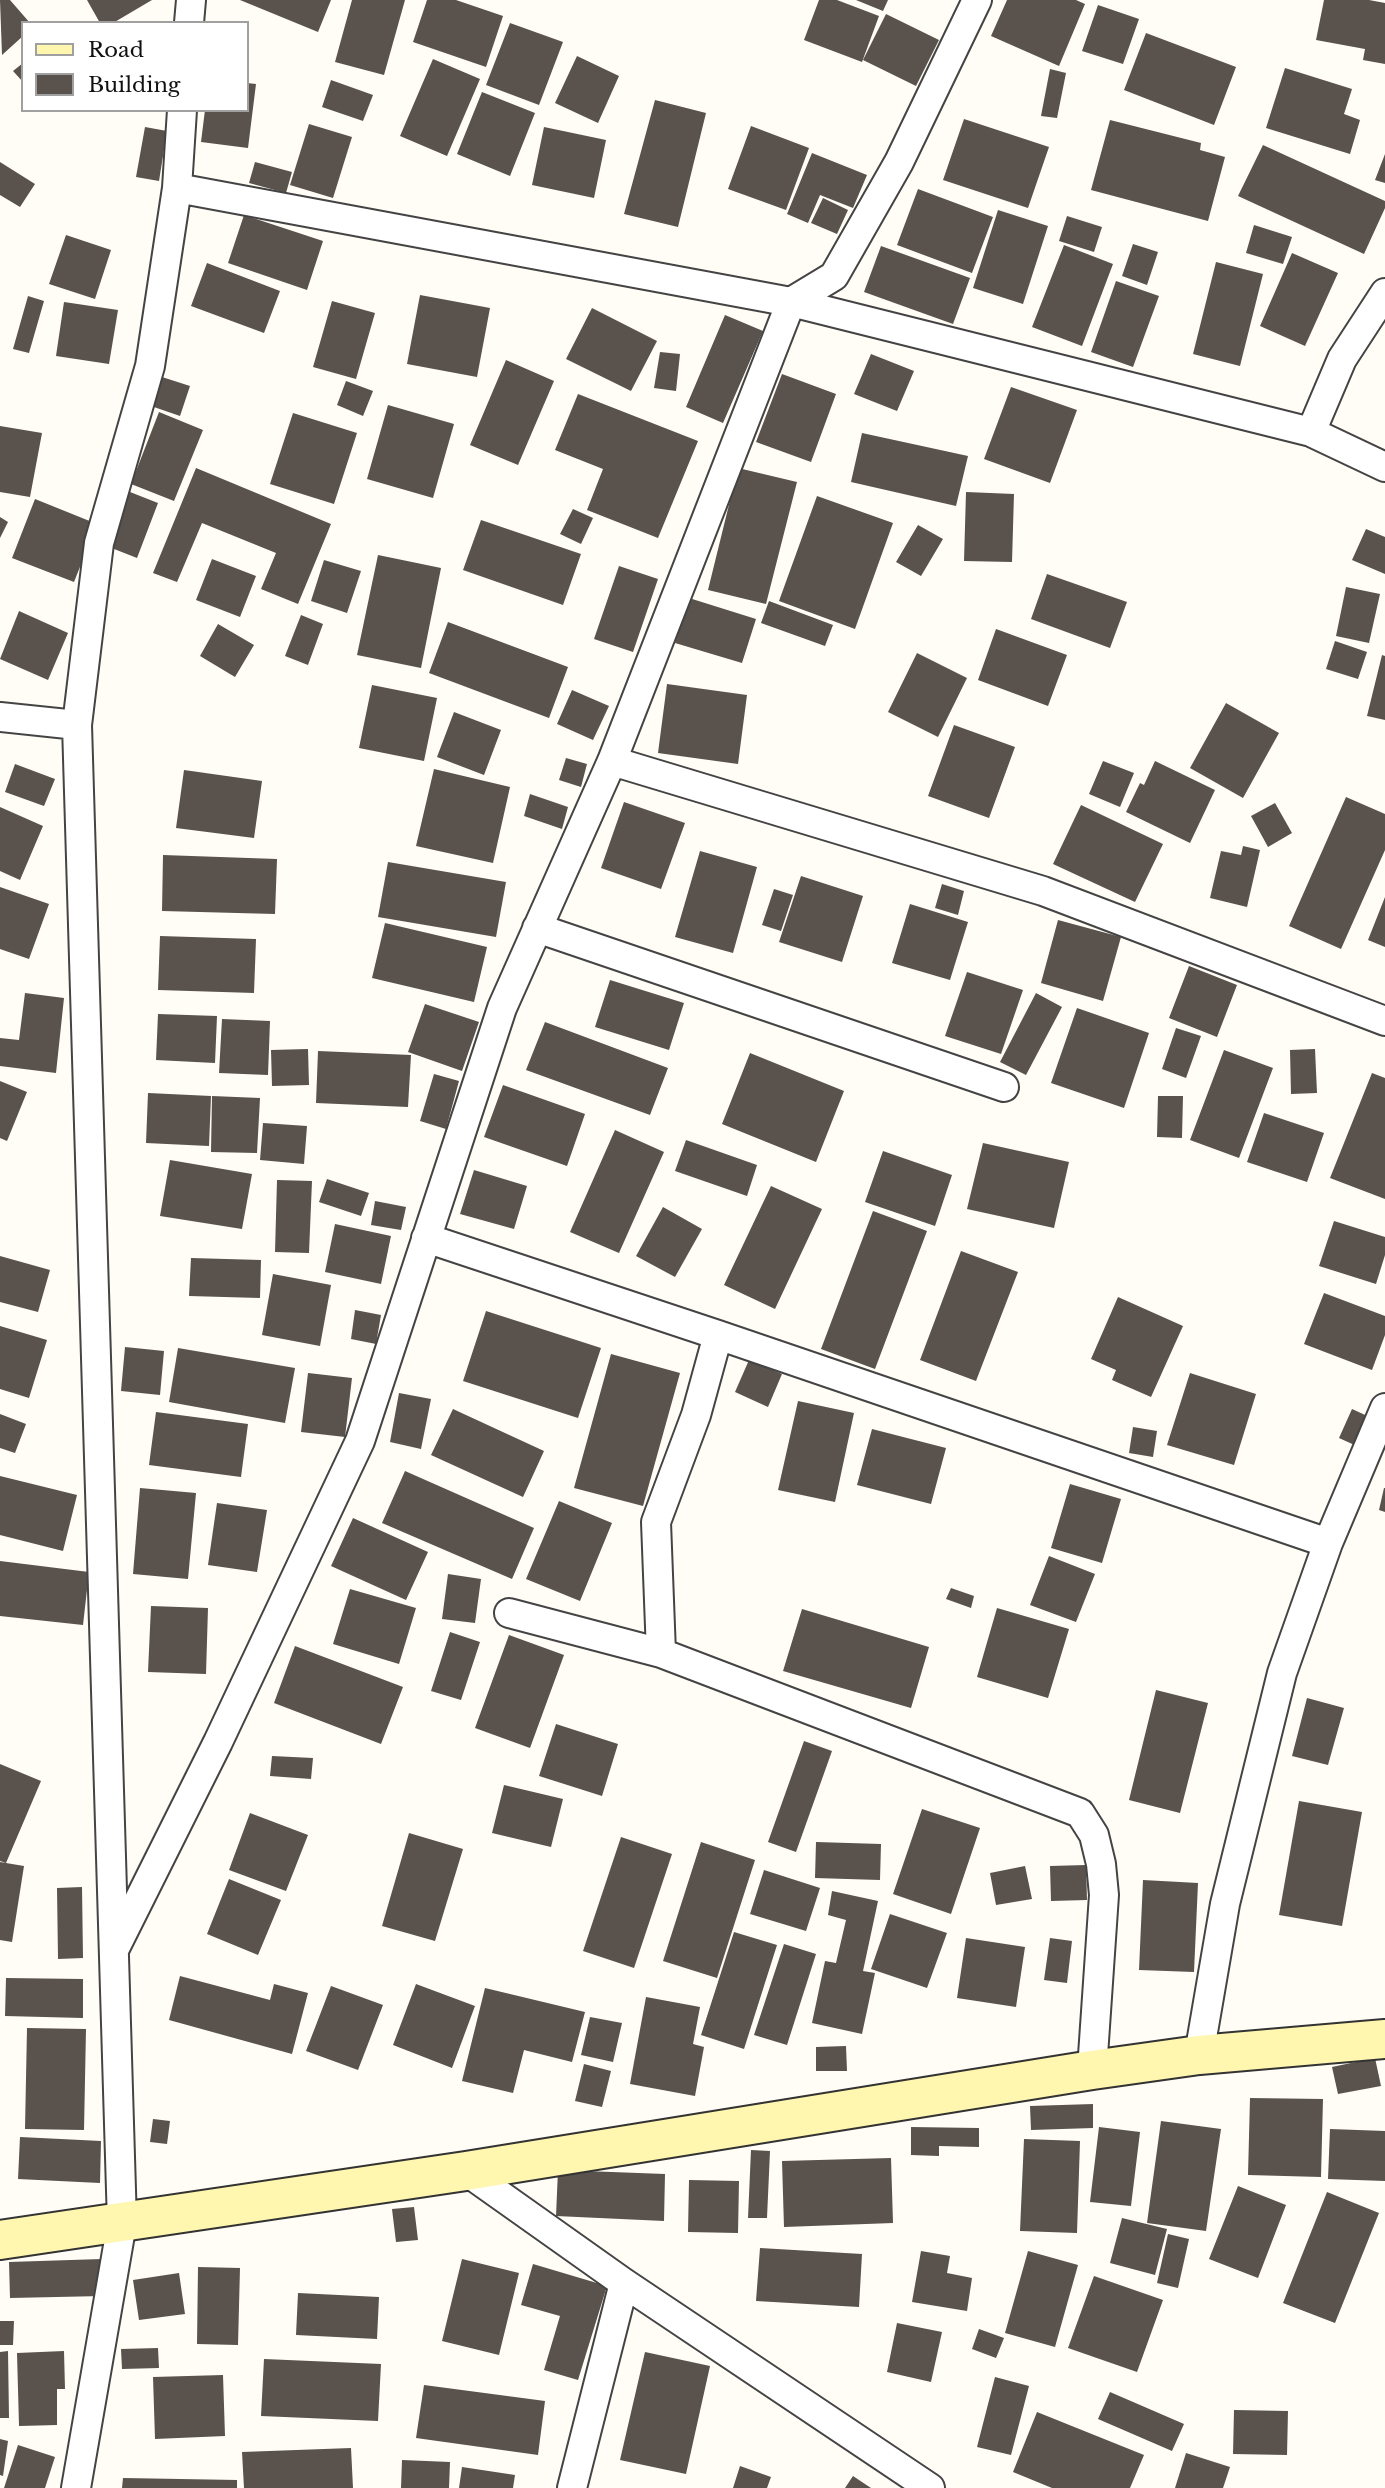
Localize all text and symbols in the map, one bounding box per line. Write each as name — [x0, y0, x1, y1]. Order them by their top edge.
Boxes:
legend — [21, 21, 248, 112]
text: Road — [88, 37, 144, 63]
text: Building — [88, 72, 180, 98]

